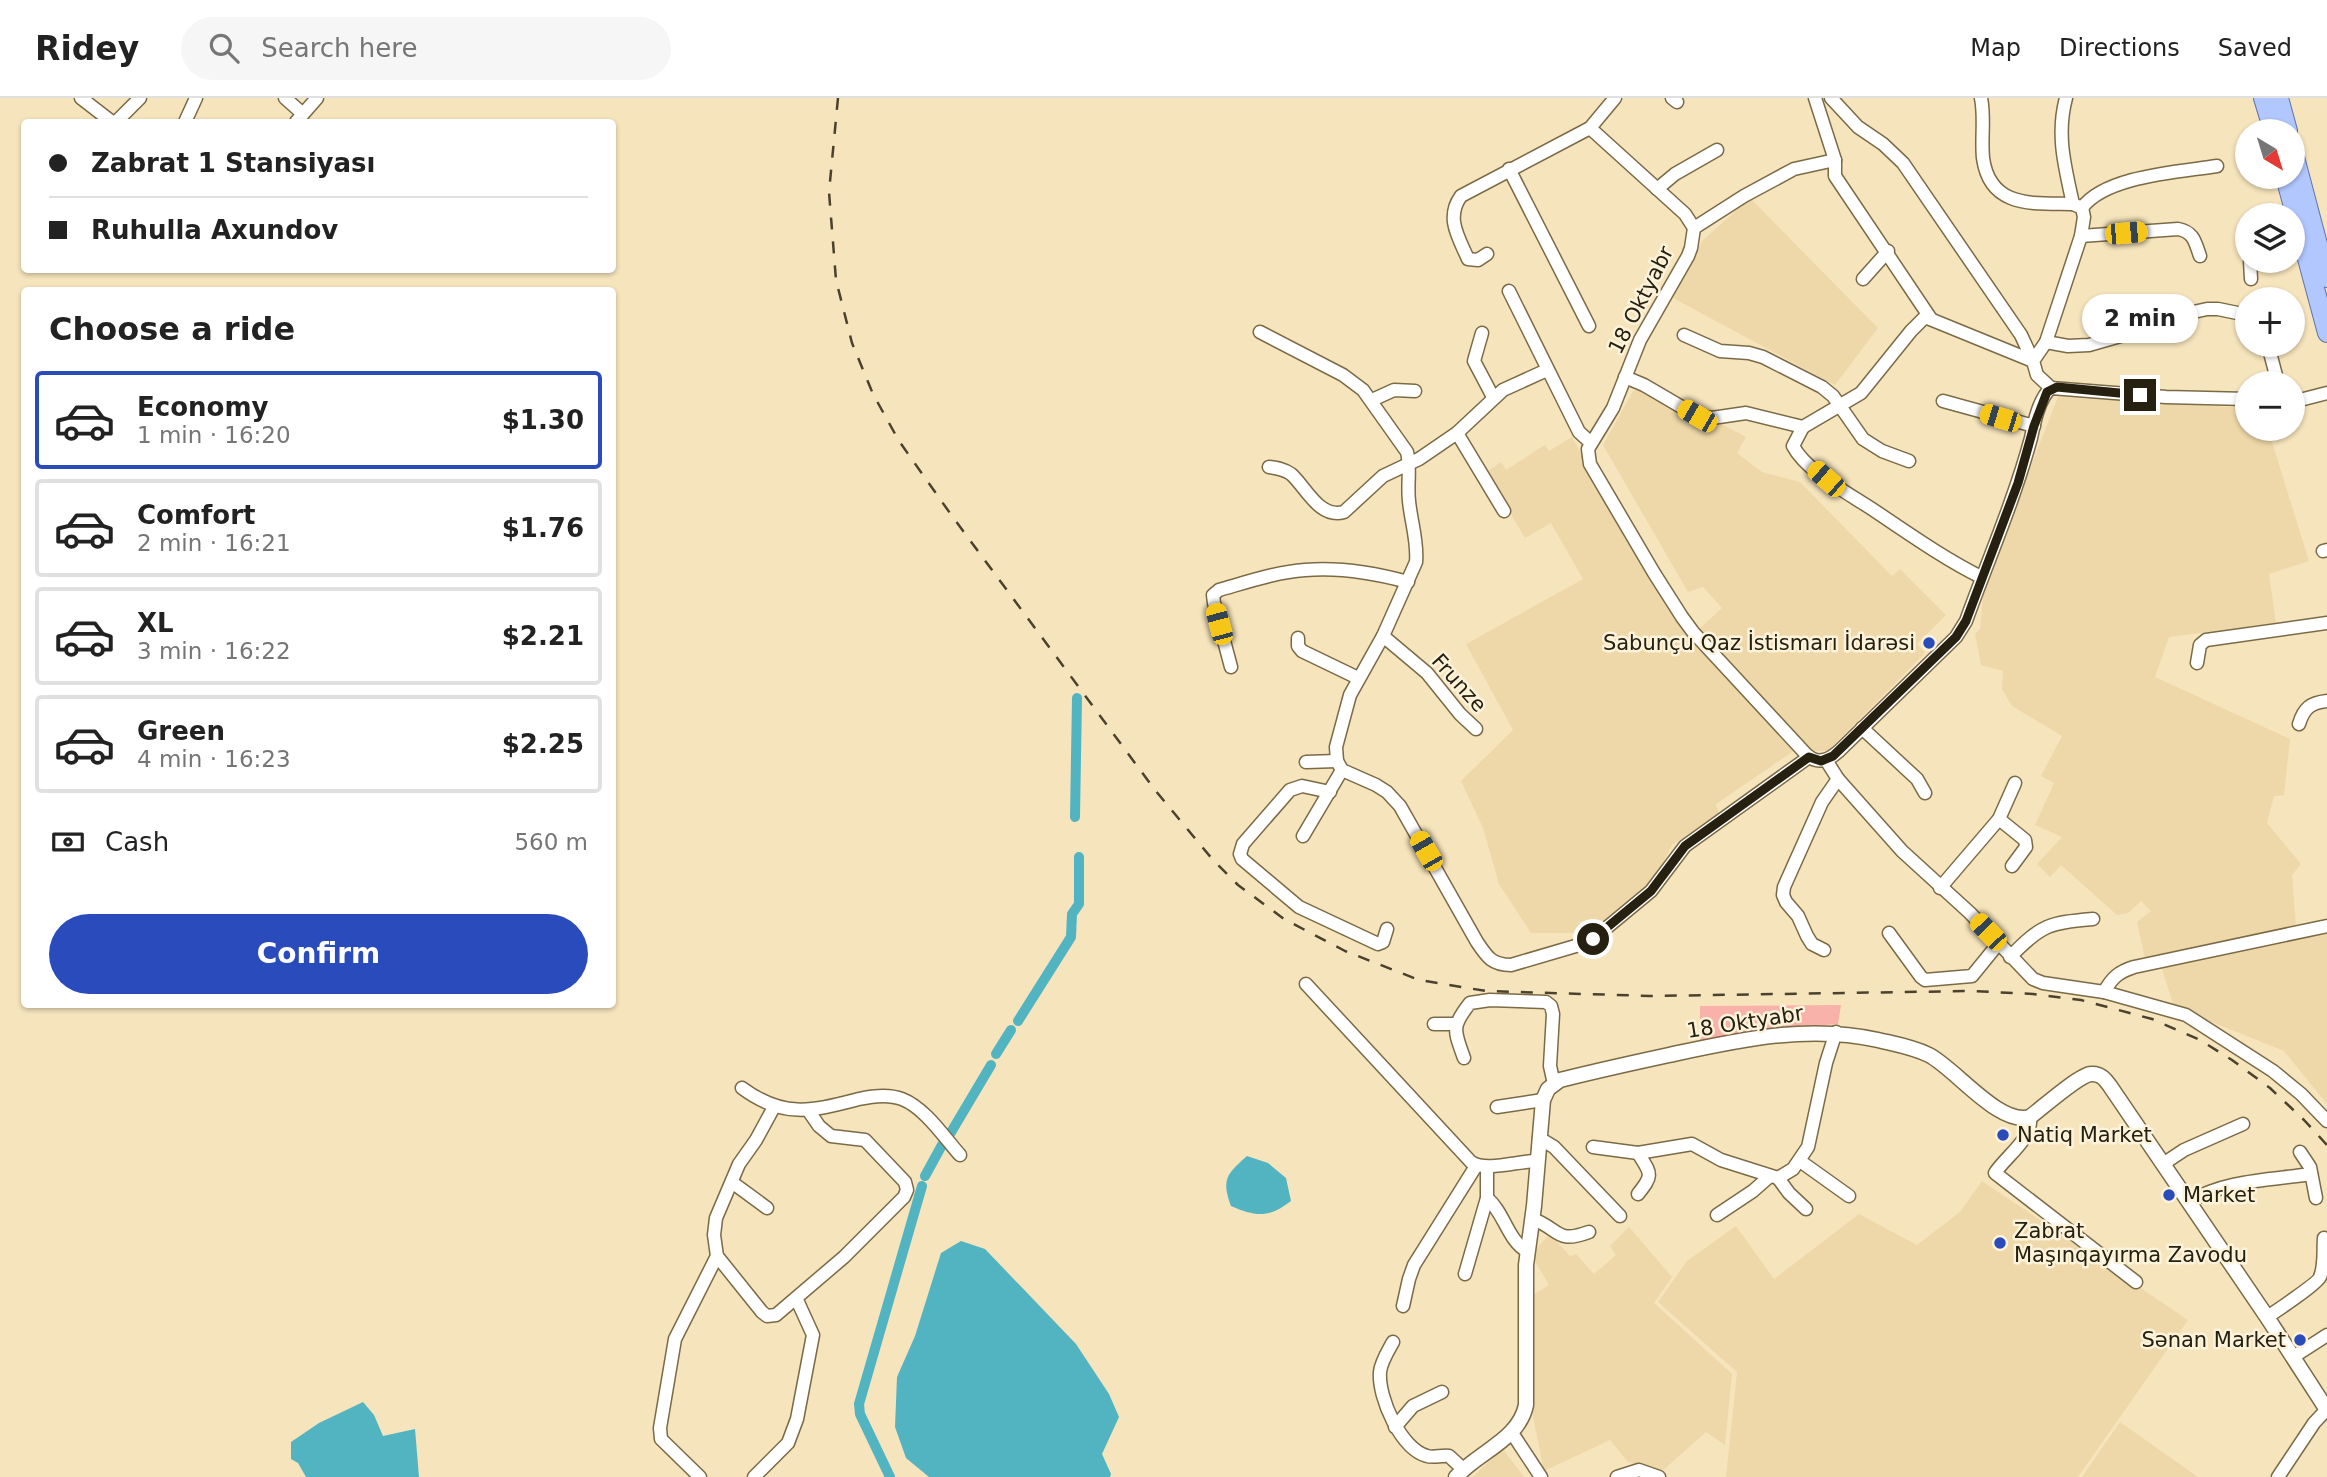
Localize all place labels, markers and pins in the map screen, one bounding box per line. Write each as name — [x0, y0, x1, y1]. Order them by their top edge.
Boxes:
place label: Sabunçu Qaz İstismarı İdarəsi — [1603, 630, 1915, 655]
marker: Sabunçu Qaz İstismarı İdarəsi — [1921, 635, 1937, 651]
place label: Natiq Market — [2017, 1123, 2152, 1147]
marker: Natiq Market — [1995, 1127, 2011, 1143]
place label: Market — [2183, 1183, 2255, 1207]
marker: Market — [2161, 1187, 2177, 1203]
place label: Zabrat Maşınqayırma Zavodu — [2014, 1219, 2247, 1267]
marker: Zabrat Maşınqayırma Zavodu — [1992, 1235, 2008, 1251]
place label: Sənan Market — [2141, 1328, 2286, 1352]
marker: Sənan Market — [2292, 1332, 2308, 1348]

